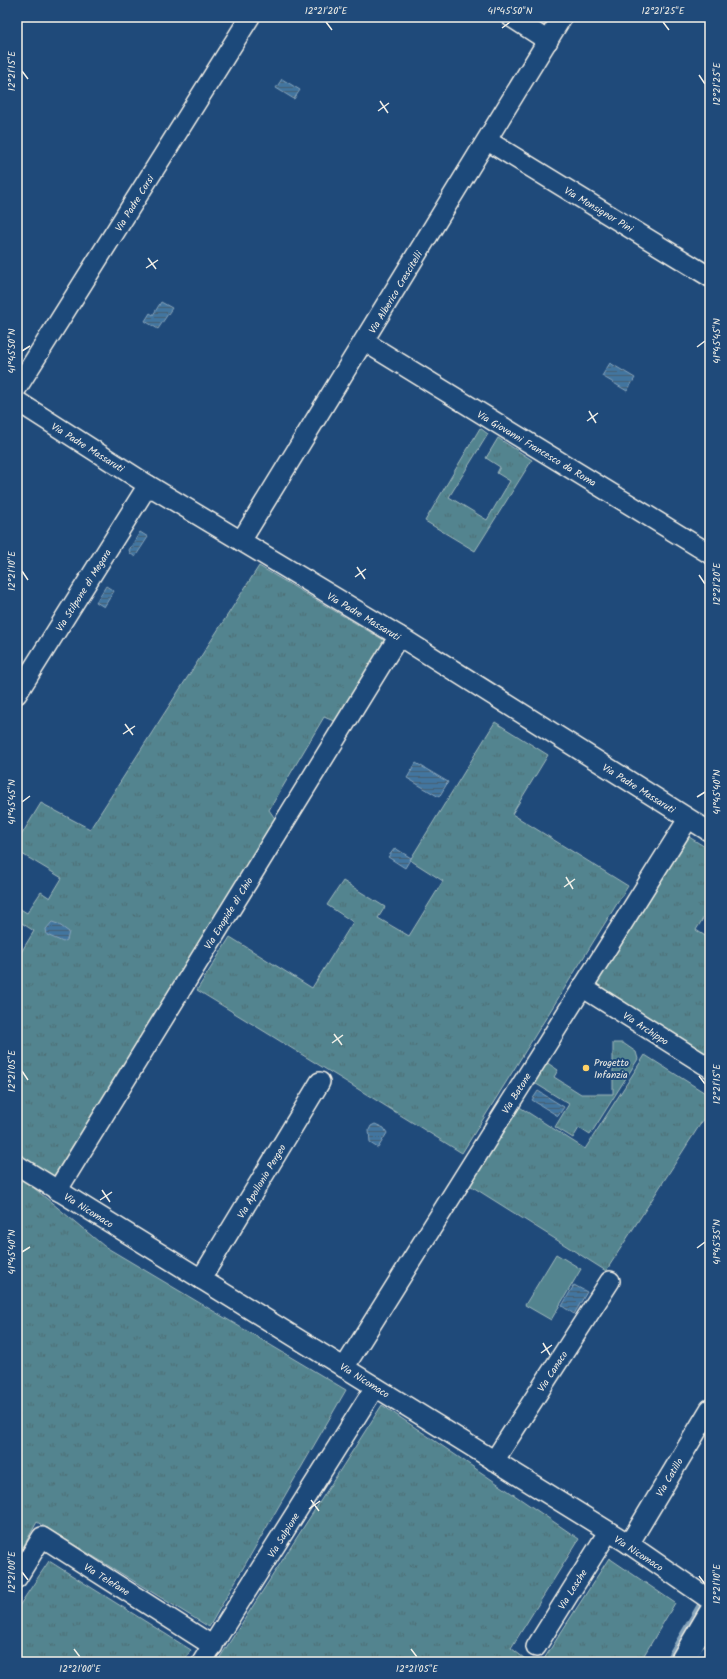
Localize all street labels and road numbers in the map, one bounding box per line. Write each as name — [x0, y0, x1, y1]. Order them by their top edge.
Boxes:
street label: Via Padre Corsi — [111, 172, 159, 235]
street label: Via Monsignor Pini — [561, 183, 637, 237]
street label: Via Alberico Crescitelli — [365, 248, 427, 337]
street label: Via Giovanni Francesco da Roma — [474, 407, 600, 491]
street label: Via Padre Massaruti — [48, 419, 128, 477]
street label: Via Stilpone di Megara — [52, 546, 116, 635]
street label: Via Padre Massaruti — [324, 588, 404, 646]
street label: Via Padre Massaruti — [599, 760, 679, 818]
street label: Via Enopide di Chio — [200, 874, 258, 953]
street label: Via Archippo — [619, 1008, 672, 1050]
street label: Via Batone — [498, 1069, 536, 1117]
street label: Via Apollonio Pergeo — [233, 1141, 291, 1222]
street label: Via Nicomaco — [60, 1189, 117, 1233]
street label: Via Canaco — [534, 1347, 572, 1395]
street label: Via Nicomaco — [336, 1359, 393, 1403]
street label: Via Catillo — [652, 1455, 688, 1500]
street label: Via Salpione — [264, 1510, 304, 1561]
street label: Via Nicomaco — [611, 1532, 667, 1576]
street label: Via Telefane — [80, 1559, 133, 1601]
street label: Via Lesche — [554, 1566, 592, 1613]

